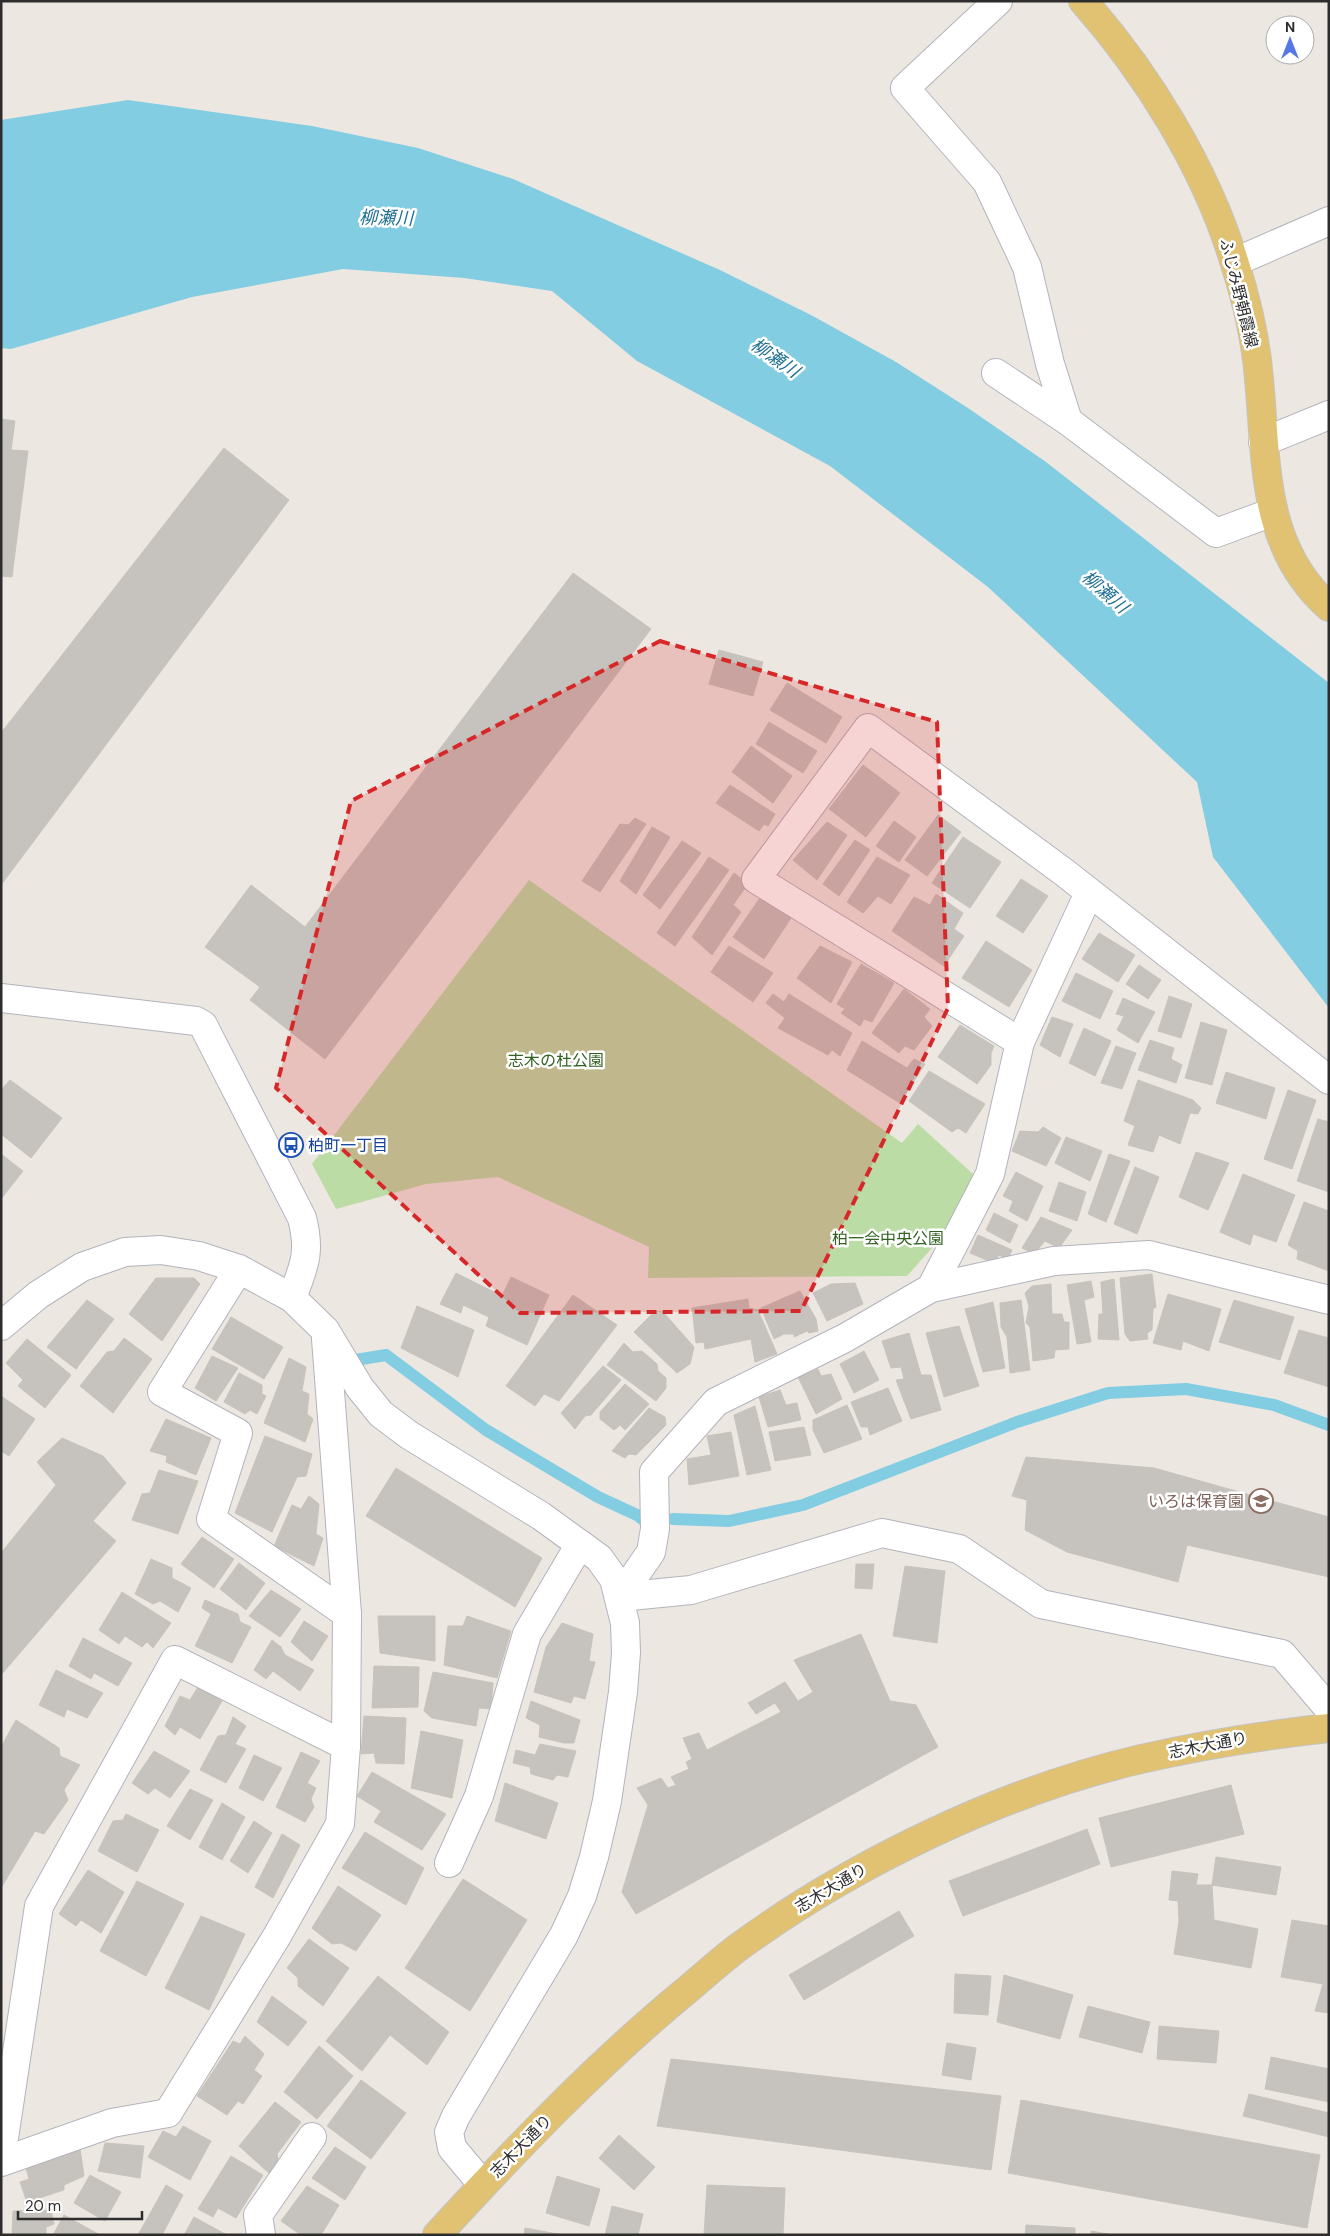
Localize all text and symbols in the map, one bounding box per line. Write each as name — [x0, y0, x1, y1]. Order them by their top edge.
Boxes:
north arrow — [1265, 15, 1315, 65]
text: N — [1285, 18, 1295, 36]
water label: 柳瀬川 — [359, 206, 415, 231]
street label: ふじみ野朝霞線 — [1215, 236, 1263, 350]
water label: 柳瀬川 — [746, 333, 806, 384]
water label: 柳瀬川 — [1077, 565, 1135, 620]
park label: 志木の杜公園 — [508, 1050, 604, 1071]
bus stop icon: 柏町一丁目 — [278, 1132, 304, 1158]
place label: 柏町一丁目 — [308, 1135, 388, 1156]
park label: 柏一会中央公園 — [832, 1228, 944, 1249]
school or university icon: いろは保育園 — [1248, 1488, 1274, 1514]
place label: いろは保育園 — [1148, 1491, 1244, 1512]
street label: 志木大通り — [1167, 1727, 1249, 1763]
street label: 志木大通り — [791, 1858, 871, 1918]
street label: 志木大通り — [486, 2110, 556, 2182]
scale bar — [18, 2188, 141, 2220]
text: 20 m — [25, 2196, 61, 2216]

